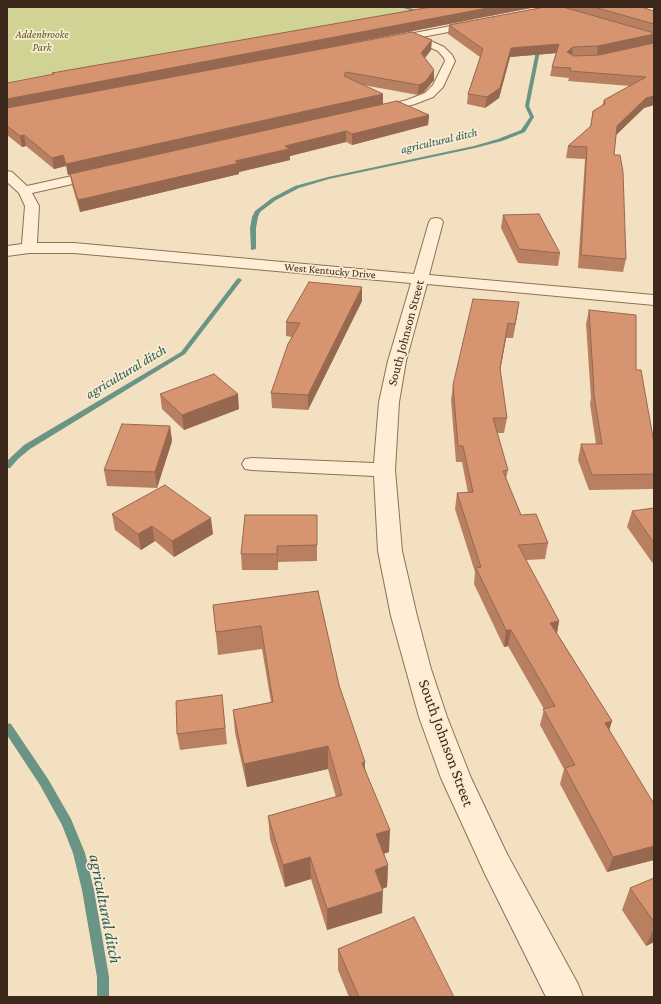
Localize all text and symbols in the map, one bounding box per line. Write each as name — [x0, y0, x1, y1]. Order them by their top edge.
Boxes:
park label: Addenbrooke Park — [15, 28, 69, 54]
water label: agricultural ditch — [399, 125, 479, 157]
street label: West Kentucky Drive — [284, 260, 376, 282]
street label: South Johnson Street — [384, 278, 428, 388]
water label: agricultural ditch — [83, 341, 169, 403]
street label: South Johnson Street — [414, 677, 478, 809]
water label: agricultural ditch — [84, 853, 126, 965]

